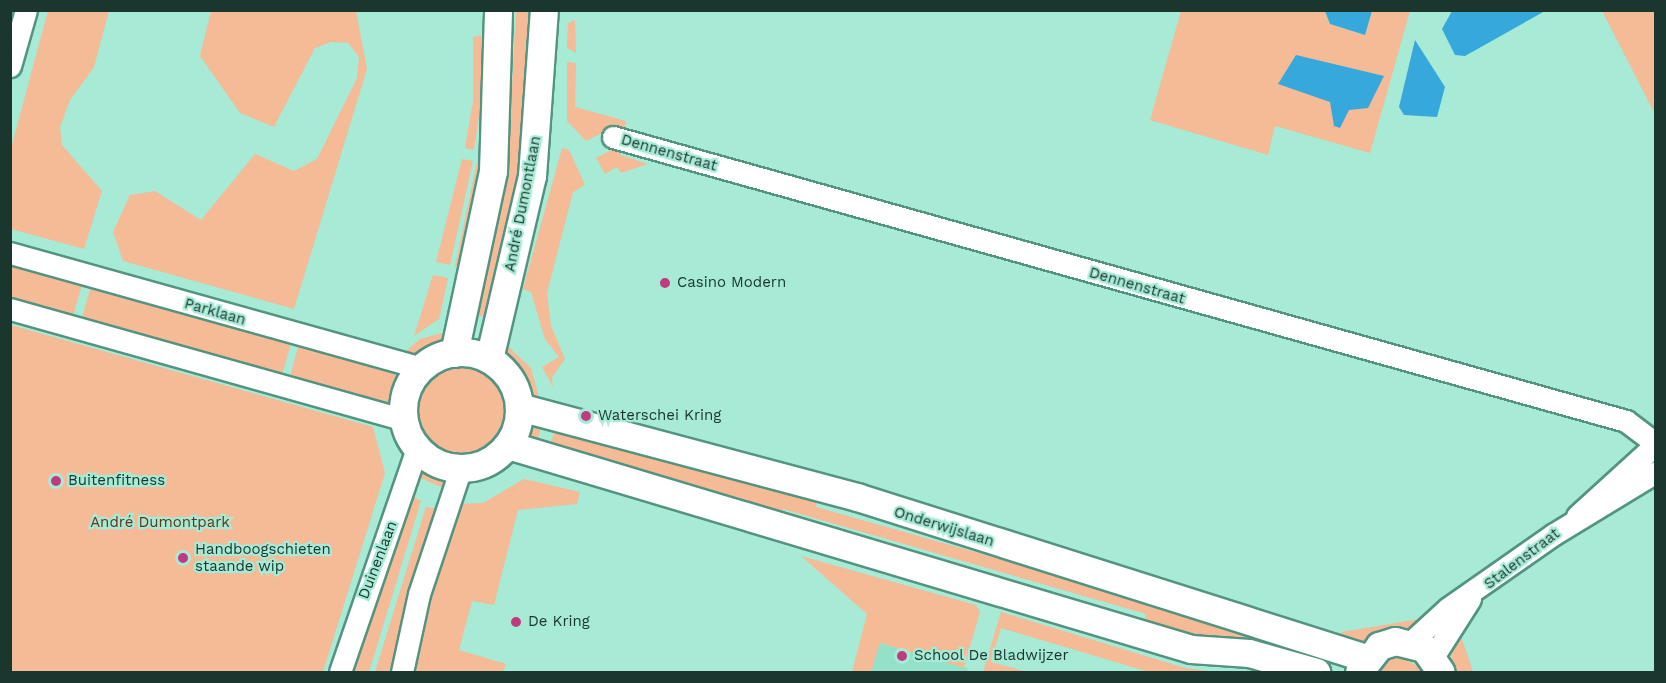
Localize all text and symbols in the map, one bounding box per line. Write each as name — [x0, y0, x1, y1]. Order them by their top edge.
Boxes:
street label: Dennenstraat — [619, 131, 719, 175]
street label: André Dumontlaan — [501, 135, 545, 273]
street label: Dennenstraat — [1087, 264, 1187, 308]
place label: Casino Modern — [677, 274, 786, 292]
marker: Casino Modern — [658, 276, 672, 290]
street label: Parklaan — [182, 295, 248, 329]
place label: Waterschei Kring — [598, 407, 721, 425]
marker: Waterschei Kring — [579, 409, 593, 423]
place label: Buitenfitness — [68, 472, 165, 490]
marker: Buitenfitness — [49, 474, 63, 488]
street label: Onderwijslaan — [892, 503, 996, 551]
park label: André Dumontpark — [90, 514, 230, 532]
street label: Duinenlaan — [355, 518, 401, 602]
street label: Stalenstraat — [1481, 525, 1563, 593]
place label: Handboogschieten staande wip — [195, 540, 331, 575]
marker: Handboogschieten staande wip — [176, 551, 190, 565]
place label: De Kring — [528, 613, 590, 631]
marker: De Kring — [509, 615, 523, 629]
place label: School De Bladwijzer — [914, 647, 1069, 665]
marker: School De Bladwijzer — [895, 649, 909, 663]

